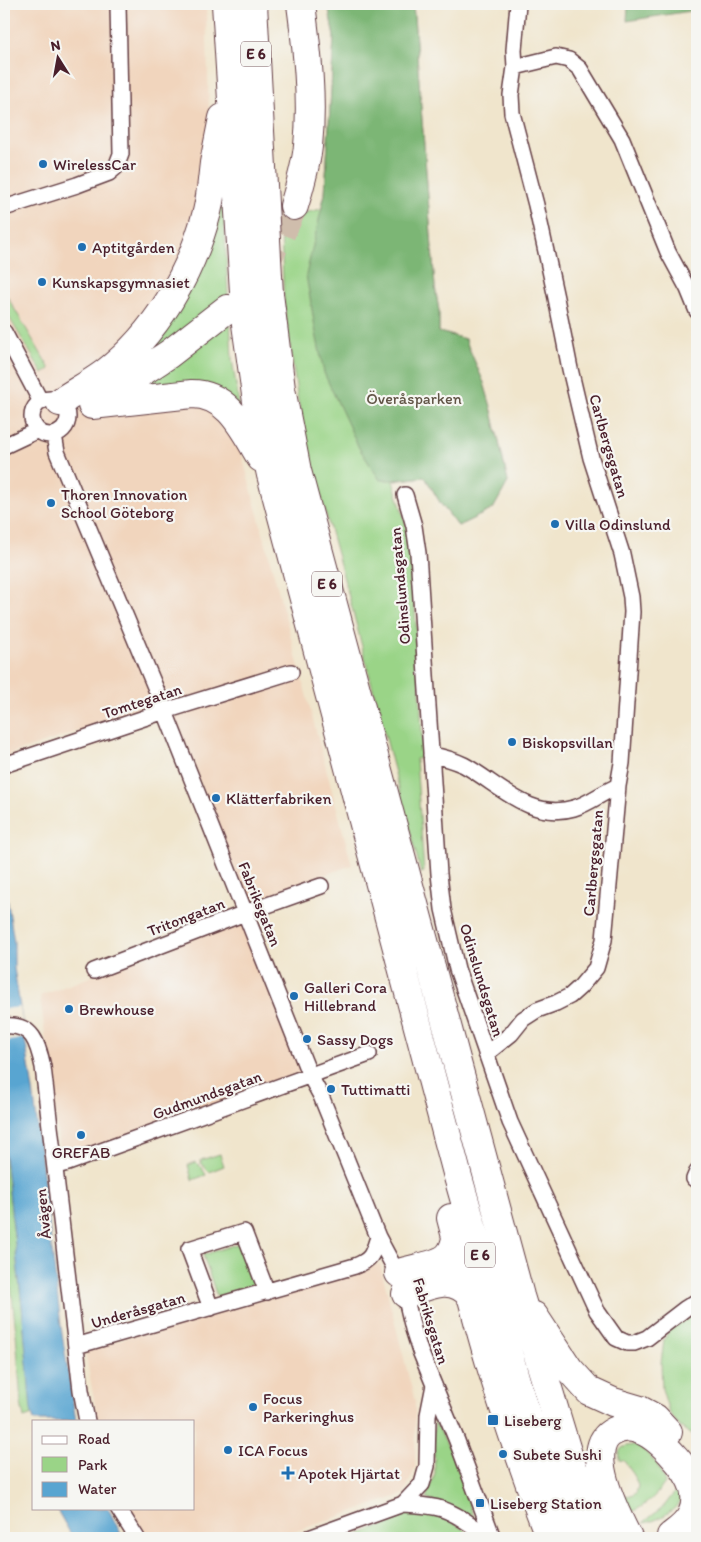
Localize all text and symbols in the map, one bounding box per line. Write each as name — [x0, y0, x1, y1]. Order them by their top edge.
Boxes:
north arrow — [32, 32, 82, 82]
text: N — [49, 36, 62, 55]
road number: E 6 — [241, 42, 271, 66]
place label: WirelessCar — [53, 155, 136, 174]
marker: WirelessCar — [37, 158, 49, 170]
place label: Aptitgården — [92, 238, 175, 257]
marker: Aptitgården — [76, 241, 88, 253]
place label: Kunskapsgymnasiet — [52, 273, 190, 292]
marker: Kunskapsgymnasiet — [36, 276, 48, 288]
park label: Överåsparken — [366, 389, 462, 408]
street label: Carlbergsgatan — [585, 392, 633, 500]
place label: Thoren Innovation School Göteborg — [61, 485, 188, 522]
marker: Thoren Innovation School Göteborg — [45, 497, 57, 509]
place label: Villa Odinslund — [565, 515, 671, 534]
marker: Villa Odinslund — [549, 518, 561, 530]
street label: Odinslundsgatan — [385, 527, 415, 645]
road number: E 6 — [312, 572, 342, 596]
street label: Tomtegatan — [100, 679, 184, 723]
place label: Biskopsvillan — [522, 733, 613, 752]
marker: Biskopsvillan — [506, 736, 518, 748]
place label: Klätterfabriken — [226, 789, 331, 808]
marker: Klätterfabriken — [210, 792, 222, 804]
street label: Carlbergsgatan — [579, 809, 607, 917]
street label: Fabriksgatan — [234, 859, 286, 949]
street label: Tritongatan — [145, 894, 227, 940]
street label: Odinslundsgatan — [456, 921, 508, 1039]
place label: Galleri Cora Hillebrand — [304, 978, 387, 1015]
marker: Galleri Cora Hillebrand — [288, 990, 300, 1002]
place label: Brewhouse — [79, 1000, 155, 1019]
marker: Brewhouse — [63, 1003, 75, 1015]
place label: Sassy Dogs — [317, 1030, 393, 1049]
marker: Sassy Dogs — [301, 1033, 313, 1045]
street label: Gudmundsgatan — [150, 1066, 265, 1124]
place label: Tuttimatti — [341, 1080, 410, 1099]
marker: Tuttimatti — [325, 1083, 337, 1095]
marker: GREFAB — [75, 1129, 87, 1141]
place label: GREFAB — [52, 1143, 110, 1162]
street label: Åvägen — [31, 1188, 55, 1240]
road number: E 6 — [465, 1242, 495, 1268]
street label: Fabriksgatan — [409, 1275, 453, 1367]
street label: Underåsgatan — [89, 1287, 187, 1333]
place label: Focus Parkeringhus — [263, 1389, 354, 1426]
marker: Focus Parkeringhus — [247, 1401, 259, 1413]
place label: Liseberg — [504, 1411, 562, 1430]
marker: Liseberg — [486, 1413, 500, 1427]
legend — [32, 1420, 195, 1510]
text: Road — [78, 1430, 111, 1448]
place label: ICA Focus — [238, 1441, 308, 1460]
marker: ICA Focus — [222, 1444, 234, 1456]
place label: Subete Sushi — [513, 1445, 602, 1464]
marker: Subete Sushi — [497, 1448, 509, 1460]
text: Park — [78, 1456, 108, 1474]
place label: Apotek Hjärtat — [298, 1464, 400, 1483]
marker: Apotek Hjärtat — [282, 1467, 294, 1479]
text: Water — [78, 1480, 117, 1498]
place label: Liseberg Station — [490, 1494, 602, 1513]
marker: Liseberg Station — [474, 1497, 486, 1509]

